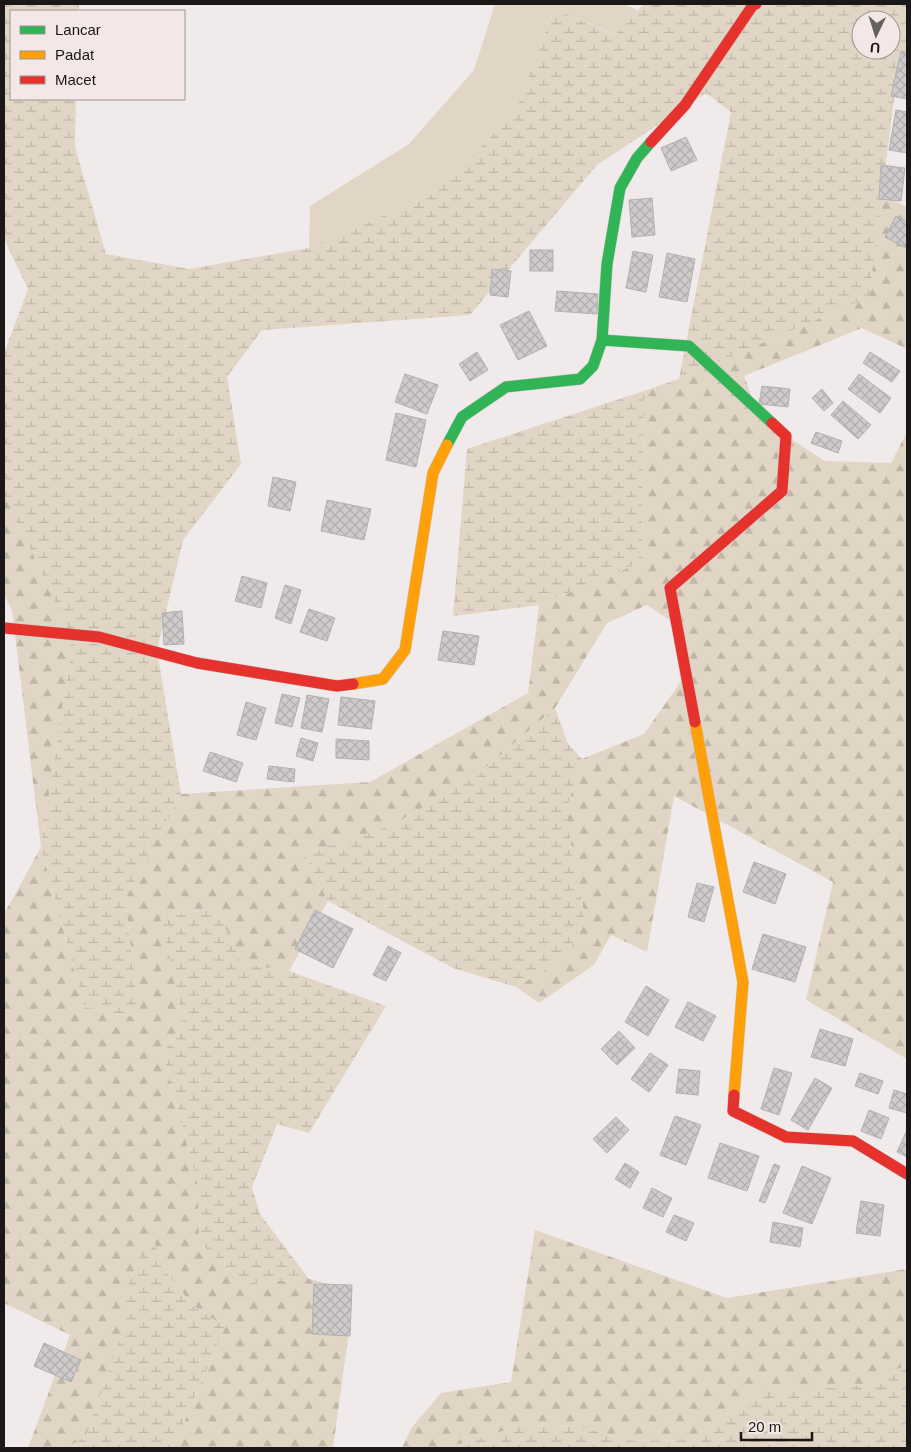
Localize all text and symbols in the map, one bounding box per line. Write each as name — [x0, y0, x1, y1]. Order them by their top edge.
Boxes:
legend — [10, 10, 185, 100]
north arrow — [851, 10, 901, 60]
text: Lancar — [55, 21, 101, 38]
text: U — [869, 40, 881, 56]
text: Padat — [55, 46, 95, 63]
text: Macet — [55, 71, 97, 88]
scale bar — [741, 1410, 812, 1442]
text: 20 m — [748, 1418, 781, 1435]

